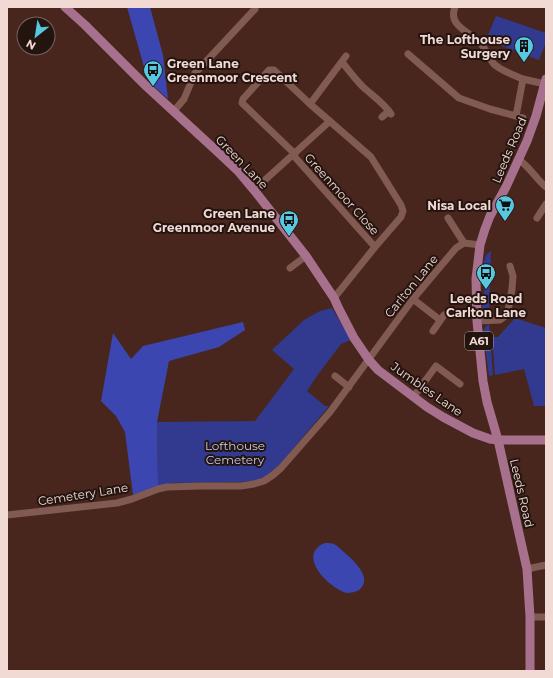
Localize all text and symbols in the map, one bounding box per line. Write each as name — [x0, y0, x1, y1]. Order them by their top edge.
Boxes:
north arrow — [16, 16, 56, 56]
place label: The Lofthouse Surgery — [420, 32, 511, 61]
building icon: The Lofthouse Surgery — [513, 35, 535, 63]
text: N — [24, 36, 38, 53]
place label: Green Lane Greenmoor Crescent — [167, 56, 298, 85]
bus stop icon: Green Lane Greenmoor Crescent — [142, 59, 164, 87]
street label: Leeds Road — [488, 115, 530, 185]
street label: Green Lane — [213, 132, 271, 192]
street label: Greenmoor Close — [301, 150, 383, 238]
supermarket icon: Nisa Local — [494, 194, 516, 222]
place label: Nisa Local — [427, 198, 491, 213]
place label: Green Lane Greenmoor Avenue — [153, 206, 275, 235]
bus stop icon: Green Lane Greenmoor Avenue — [278, 209, 300, 237]
street label: Carlton Lane — [381, 252, 441, 320]
bus stop icon: Leeds Road Carlton Lane — [475, 262, 497, 290]
place label: Leeds Road Carlton Lane — [446, 291, 526, 320]
road number: A61 — [465, 332, 493, 350]
street label: Jumbles Lane — [388, 358, 466, 419]
park label: Lofthouse Cemetery — [205, 438, 265, 467]
street label: Leeds Road — [507, 457, 537, 529]
street label: Cemetery Lane — [37, 479, 129, 509]

